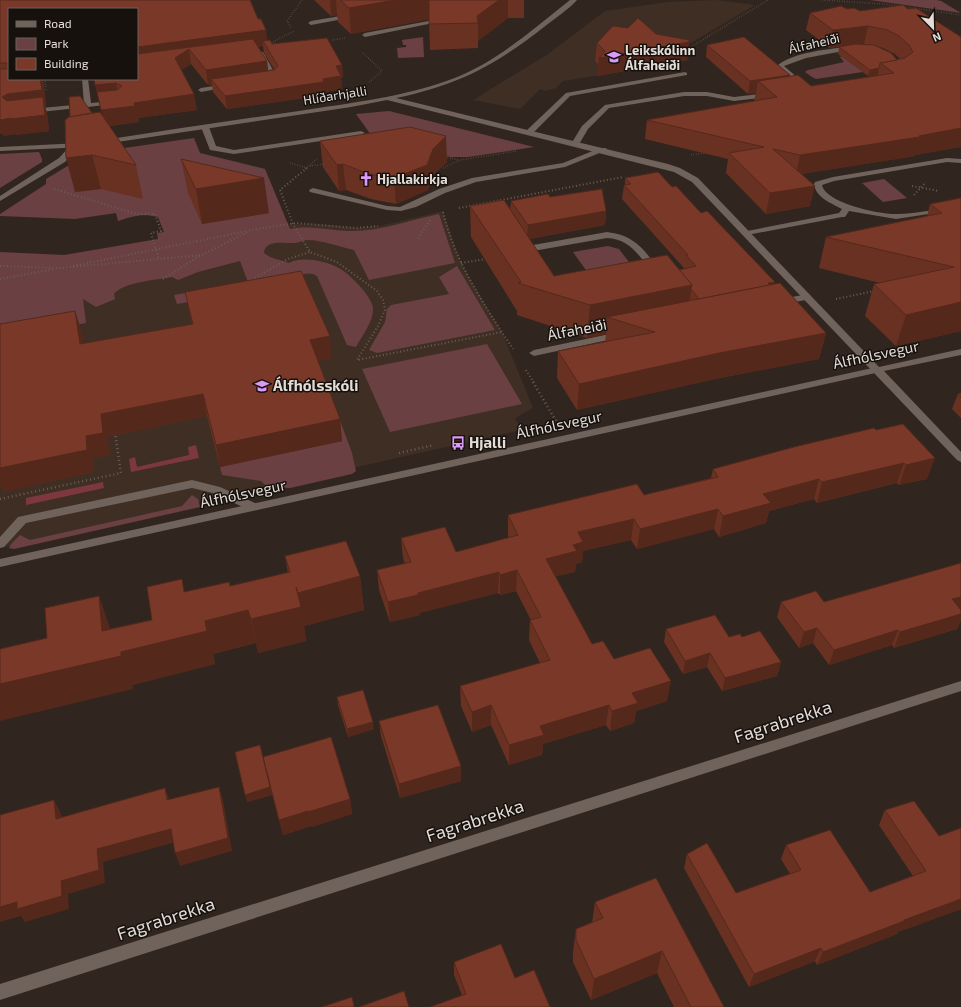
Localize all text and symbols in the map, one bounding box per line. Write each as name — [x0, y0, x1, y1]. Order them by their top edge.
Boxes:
legend — [8, 8, 138, 80]
north arrow — [913, 8, 953, 48]
text: Road — [44, 16, 72, 30]
street label: Álfaheiði — [787, 28, 841, 57]
text: N — [931, 30, 943, 45]
text: Park — [44, 36, 69, 50]
place label: Leikskólinn Álfaheiði — [625, 42, 695, 73]
school or university icon: Leikskólinn Álfaheiði — [606, 49, 622, 65]
text: Building — [44, 56, 89, 70]
street label: Hlíðarhjalli — [302, 82, 368, 108]
church icon: Hjallakirkja — [358, 171, 374, 187]
place label: Hjallakirkja — [377, 171, 448, 187]
street label: Álfaheiði — [546, 314, 608, 344]
street label: Álfhólsvegur — [831, 336, 920, 372]
place label: Álfhólsskóli — [273, 376, 358, 394]
school or university icon: Álfhólsskóli — [254, 378, 270, 394]
street label: Álfhólsvegur — [514, 406, 603, 442]
place label: Hjalli — [469, 433, 506, 451]
bus stop icon: Hjalli — [450, 435, 466, 451]
street label: Álfhólsvegur — [198, 475, 287, 511]
street label: Fagrabrekka — [731, 695, 834, 747]
street label: Fagrabrekka — [423, 794, 526, 846]
street label: Fagrabrekka — [114, 892, 217, 944]

